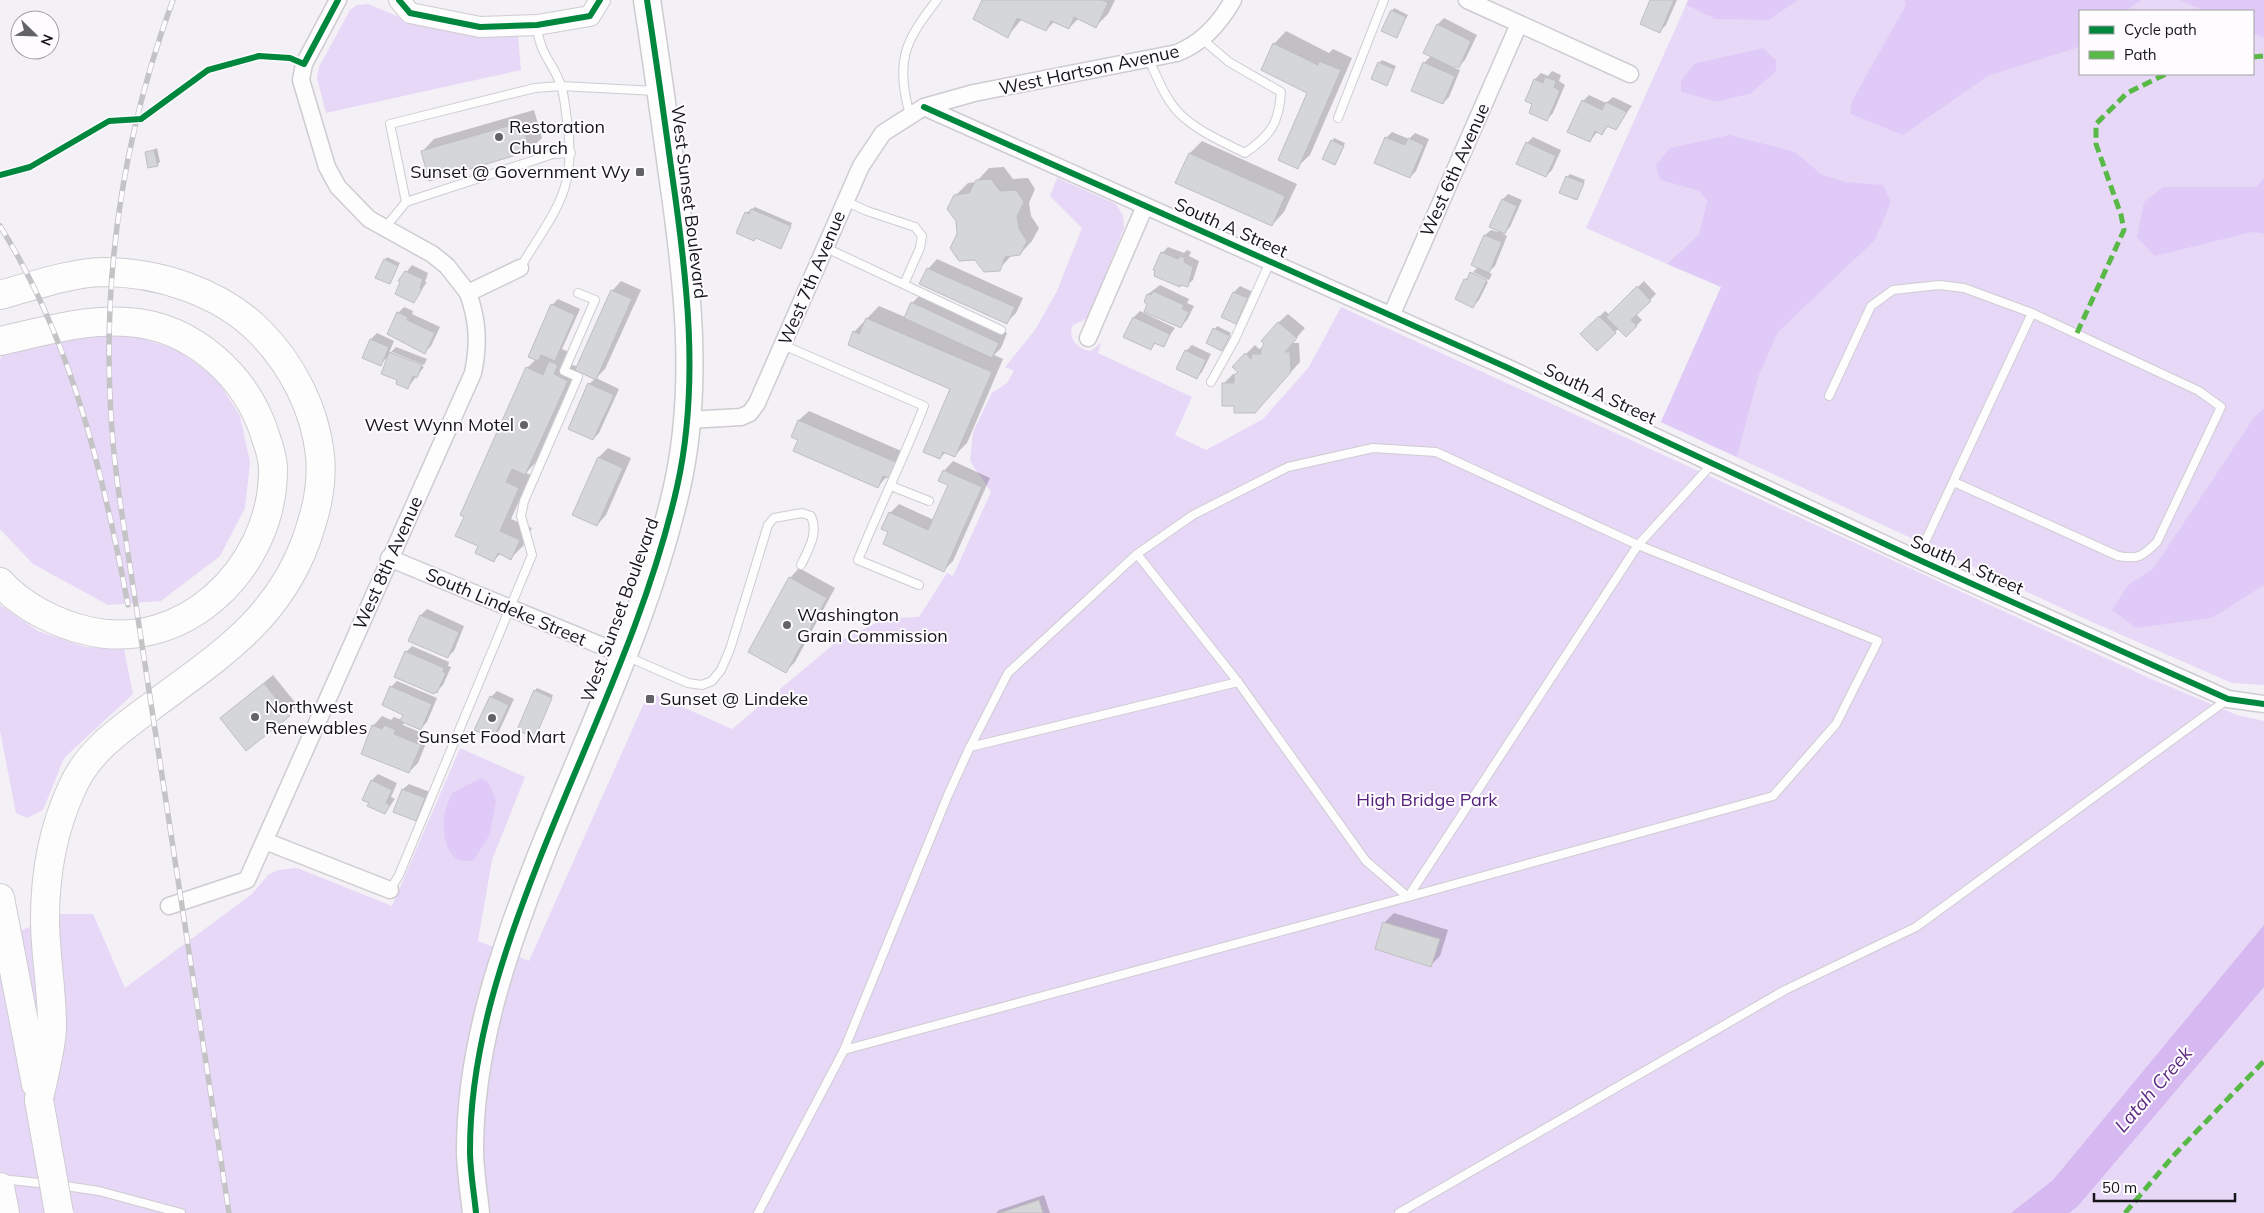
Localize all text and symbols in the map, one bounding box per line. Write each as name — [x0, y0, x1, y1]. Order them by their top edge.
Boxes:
north arrow — [10, 10, 60, 60]
legend — [2079, 10, 2254, 75]
text: Cycle path — [2124, 20, 2197, 39]
text: N — [37, 32, 57, 48]
street label: West Hartson Avenue — [997, 39, 1181, 100]
text: Path — [2124, 45, 2156, 64]
street label: West 6th Avenue — [1415, 100, 1494, 240]
street label: West Sunset Boulevard — [666, 104, 713, 300]
place label: Restoration Church — [509, 115, 605, 159]
marker: Restoration Church — [493, 131, 505, 143]
place label: Sunset @ Government Wy — [410, 160, 630, 183]
marker: Sunset @ Government Wy — [634, 166, 646, 178]
street label: South A Street — [1171, 192, 1291, 263]
street label: West 7th Avenue — [773, 207, 850, 348]
street label: South A Street — [1540, 358, 1660, 430]
place label: West Wynn Motel — [365, 413, 514, 436]
marker: West Wynn Motel — [518, 419, 530, 431]
street label: West 8th Avenue — [348, 493, 427, 633]
street label: West Sunset Boulevard — [575, 514, 664, 705]
street label: South A Street — [1907, 529, 2027, 600]
street label: South Lindeke Street — [423, 562, 590, 651]
place label: Washington Grain Commission — [797, 603, 948, 647]
marker: Washington Grain Commission — [781, 619, 793, 631]
place label: Sunset @ Lindeke — [660, 687, 808, 710]
marker: Sunset @ Lindeke — [644, 693, 656, 705]
place label: Northwest Renewables — [265, 695, 367, 739]
marker: Northwest Renewables — [249, 711, 261, 723]
marker: Sunset Food Mart — [486, 712, 498, 724]
place label: Sunset Food Mart — [418, 725, 566, 748]
park label: High Bridge Park — [1356, 788, 1498, 811]
water label: Latah Creek — [2109, 1040, 2198, 1137]
scale bar — [2094, 1170, 2235, 1202]
text: 50 m — [2102, 1178, 2137, 1197]

